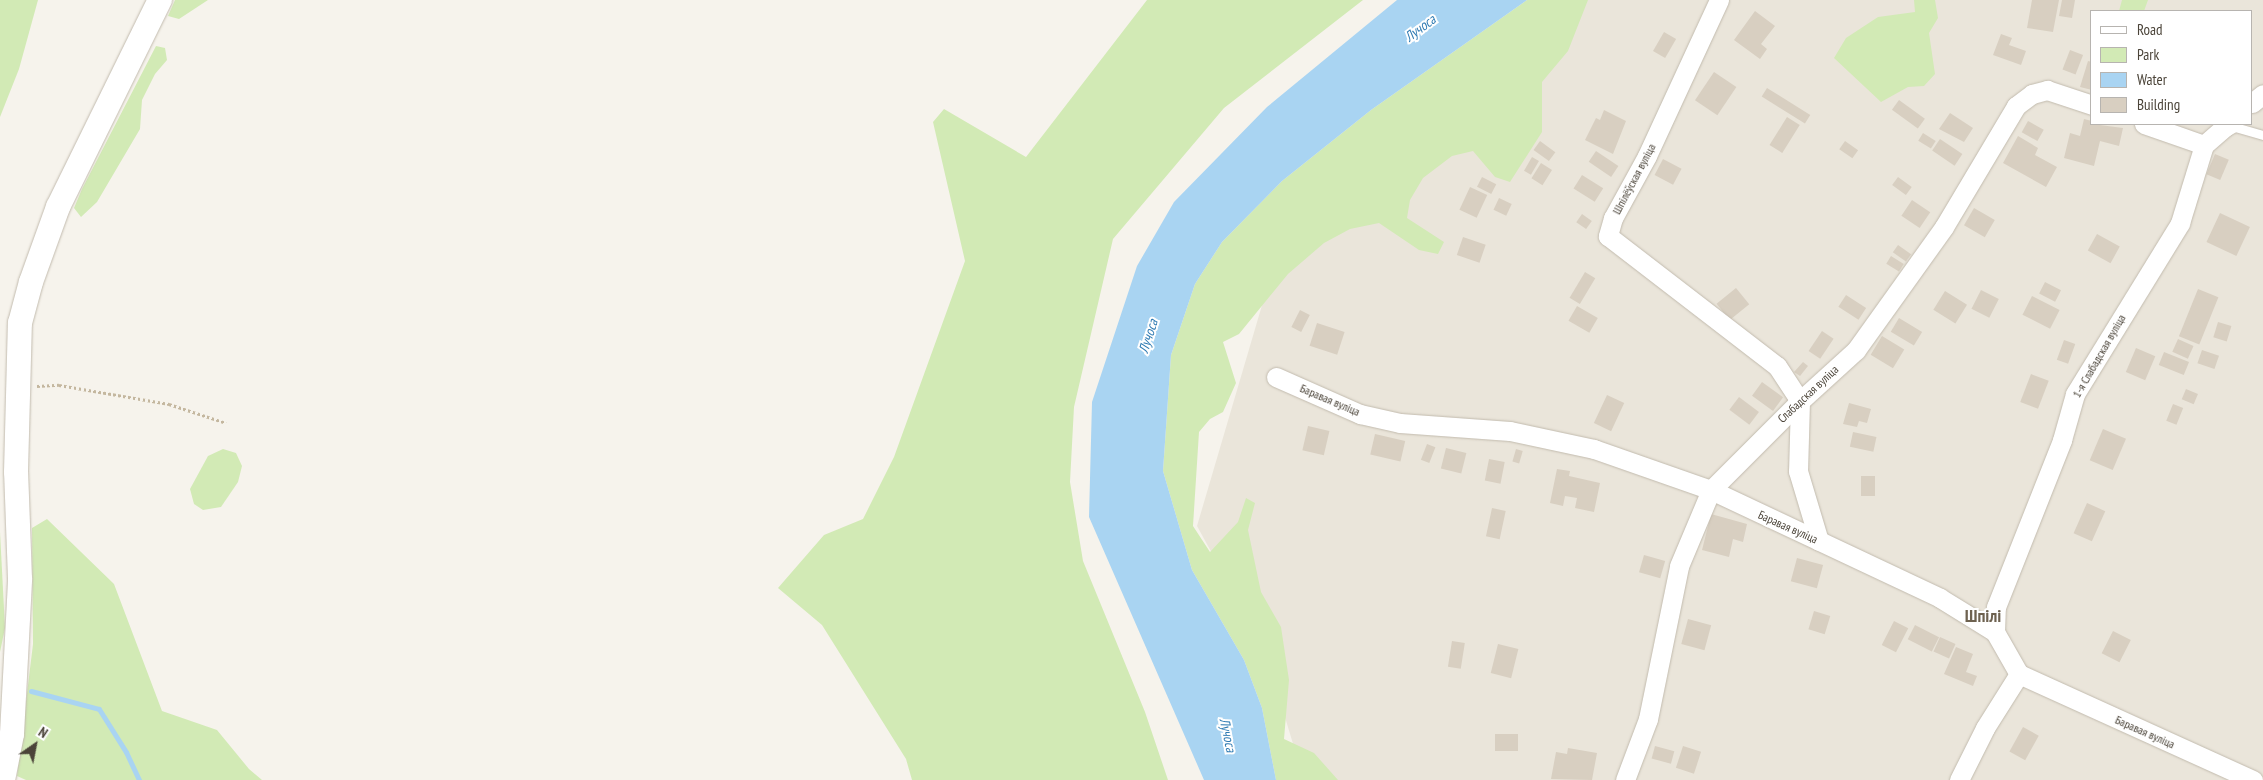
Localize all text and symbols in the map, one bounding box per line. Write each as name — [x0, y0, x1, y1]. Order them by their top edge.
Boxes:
legend — [2090, 10, 2253, 125]
water label: Лучоса — [1401, 11, 1439, 45]
text: Road — [2137, 20, 2163, 39]
text: Park — [2137, 45, 2159, 64]
text: Water — [2137, 70, 2167, 89]
text: Building — [2137, 95, 2180, 114]
street label: Шпілёўская вуліца — [1609, 141, 1659, 217]
street label: 1-я Слабадская вуліца — [2069, 312, 2129, 400]
water label: Лучоса — [1135, 317, 1161, 355]
street label: Слабадская вуліца — [1775, 362, 1841, 426]
street label: Баравая вуліца — [1298, 381, 1362, 419]
street label: Баравая вуліца — [1756, 507, 1820, 547]
district label: Шпілі — [1965, 605, 2001, 627]
street label: Баравая вуліца — [2113, 712, 2177, 752]
water label: Лучоса — [1216, 716, 1240, 754]
north arrow — [10, 720, 60, 770]
text: N — [35, 723, 51, 742]

